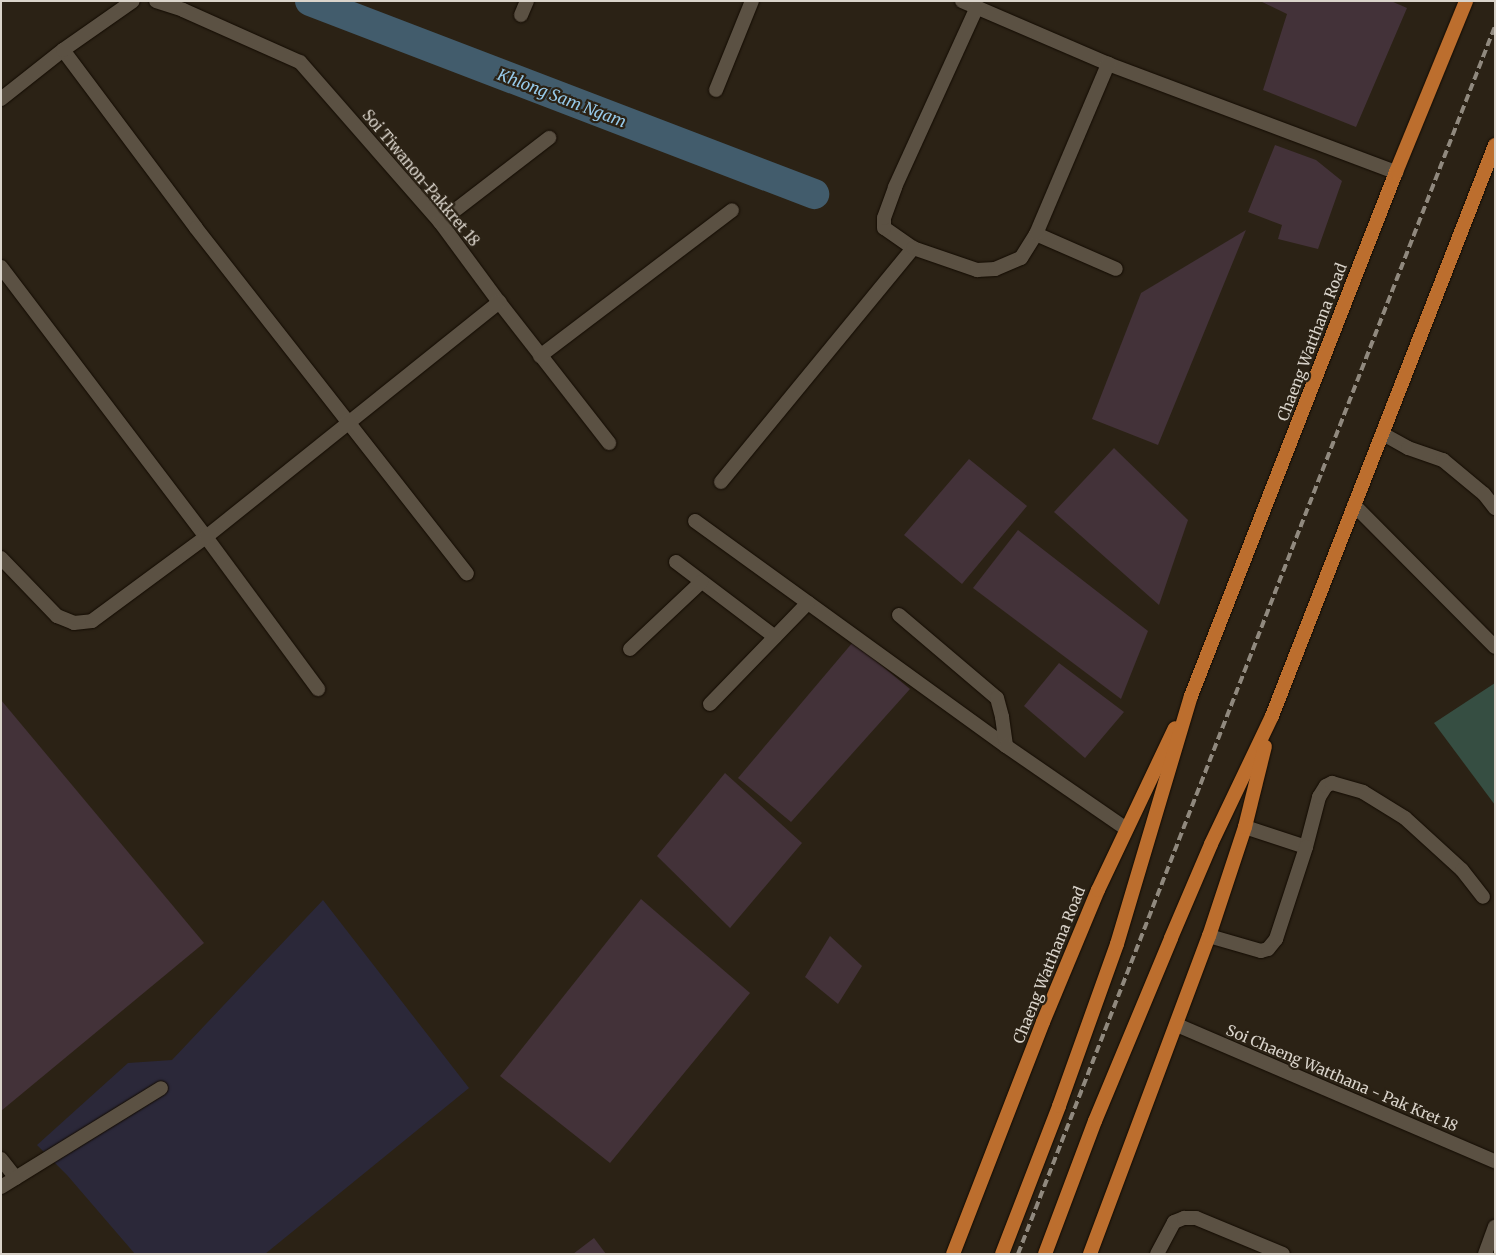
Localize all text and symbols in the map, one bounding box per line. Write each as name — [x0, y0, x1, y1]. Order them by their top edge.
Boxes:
water label: Khlong Sam Ngam — [495, 65, 629, 131]
street label: Soi Tiwanon-Pakkret 18 — [359, 106, 483, 250]
street label: Chaeng Watthana Road — [1274, 260, 1350, 424]
street label: Chaeng Watthana Road — [1009, 884, 1089, 1046]
street label: Soi Chaeng Watthana - Pak Kret 18 — [1223, 1021, 1461, 1135]

